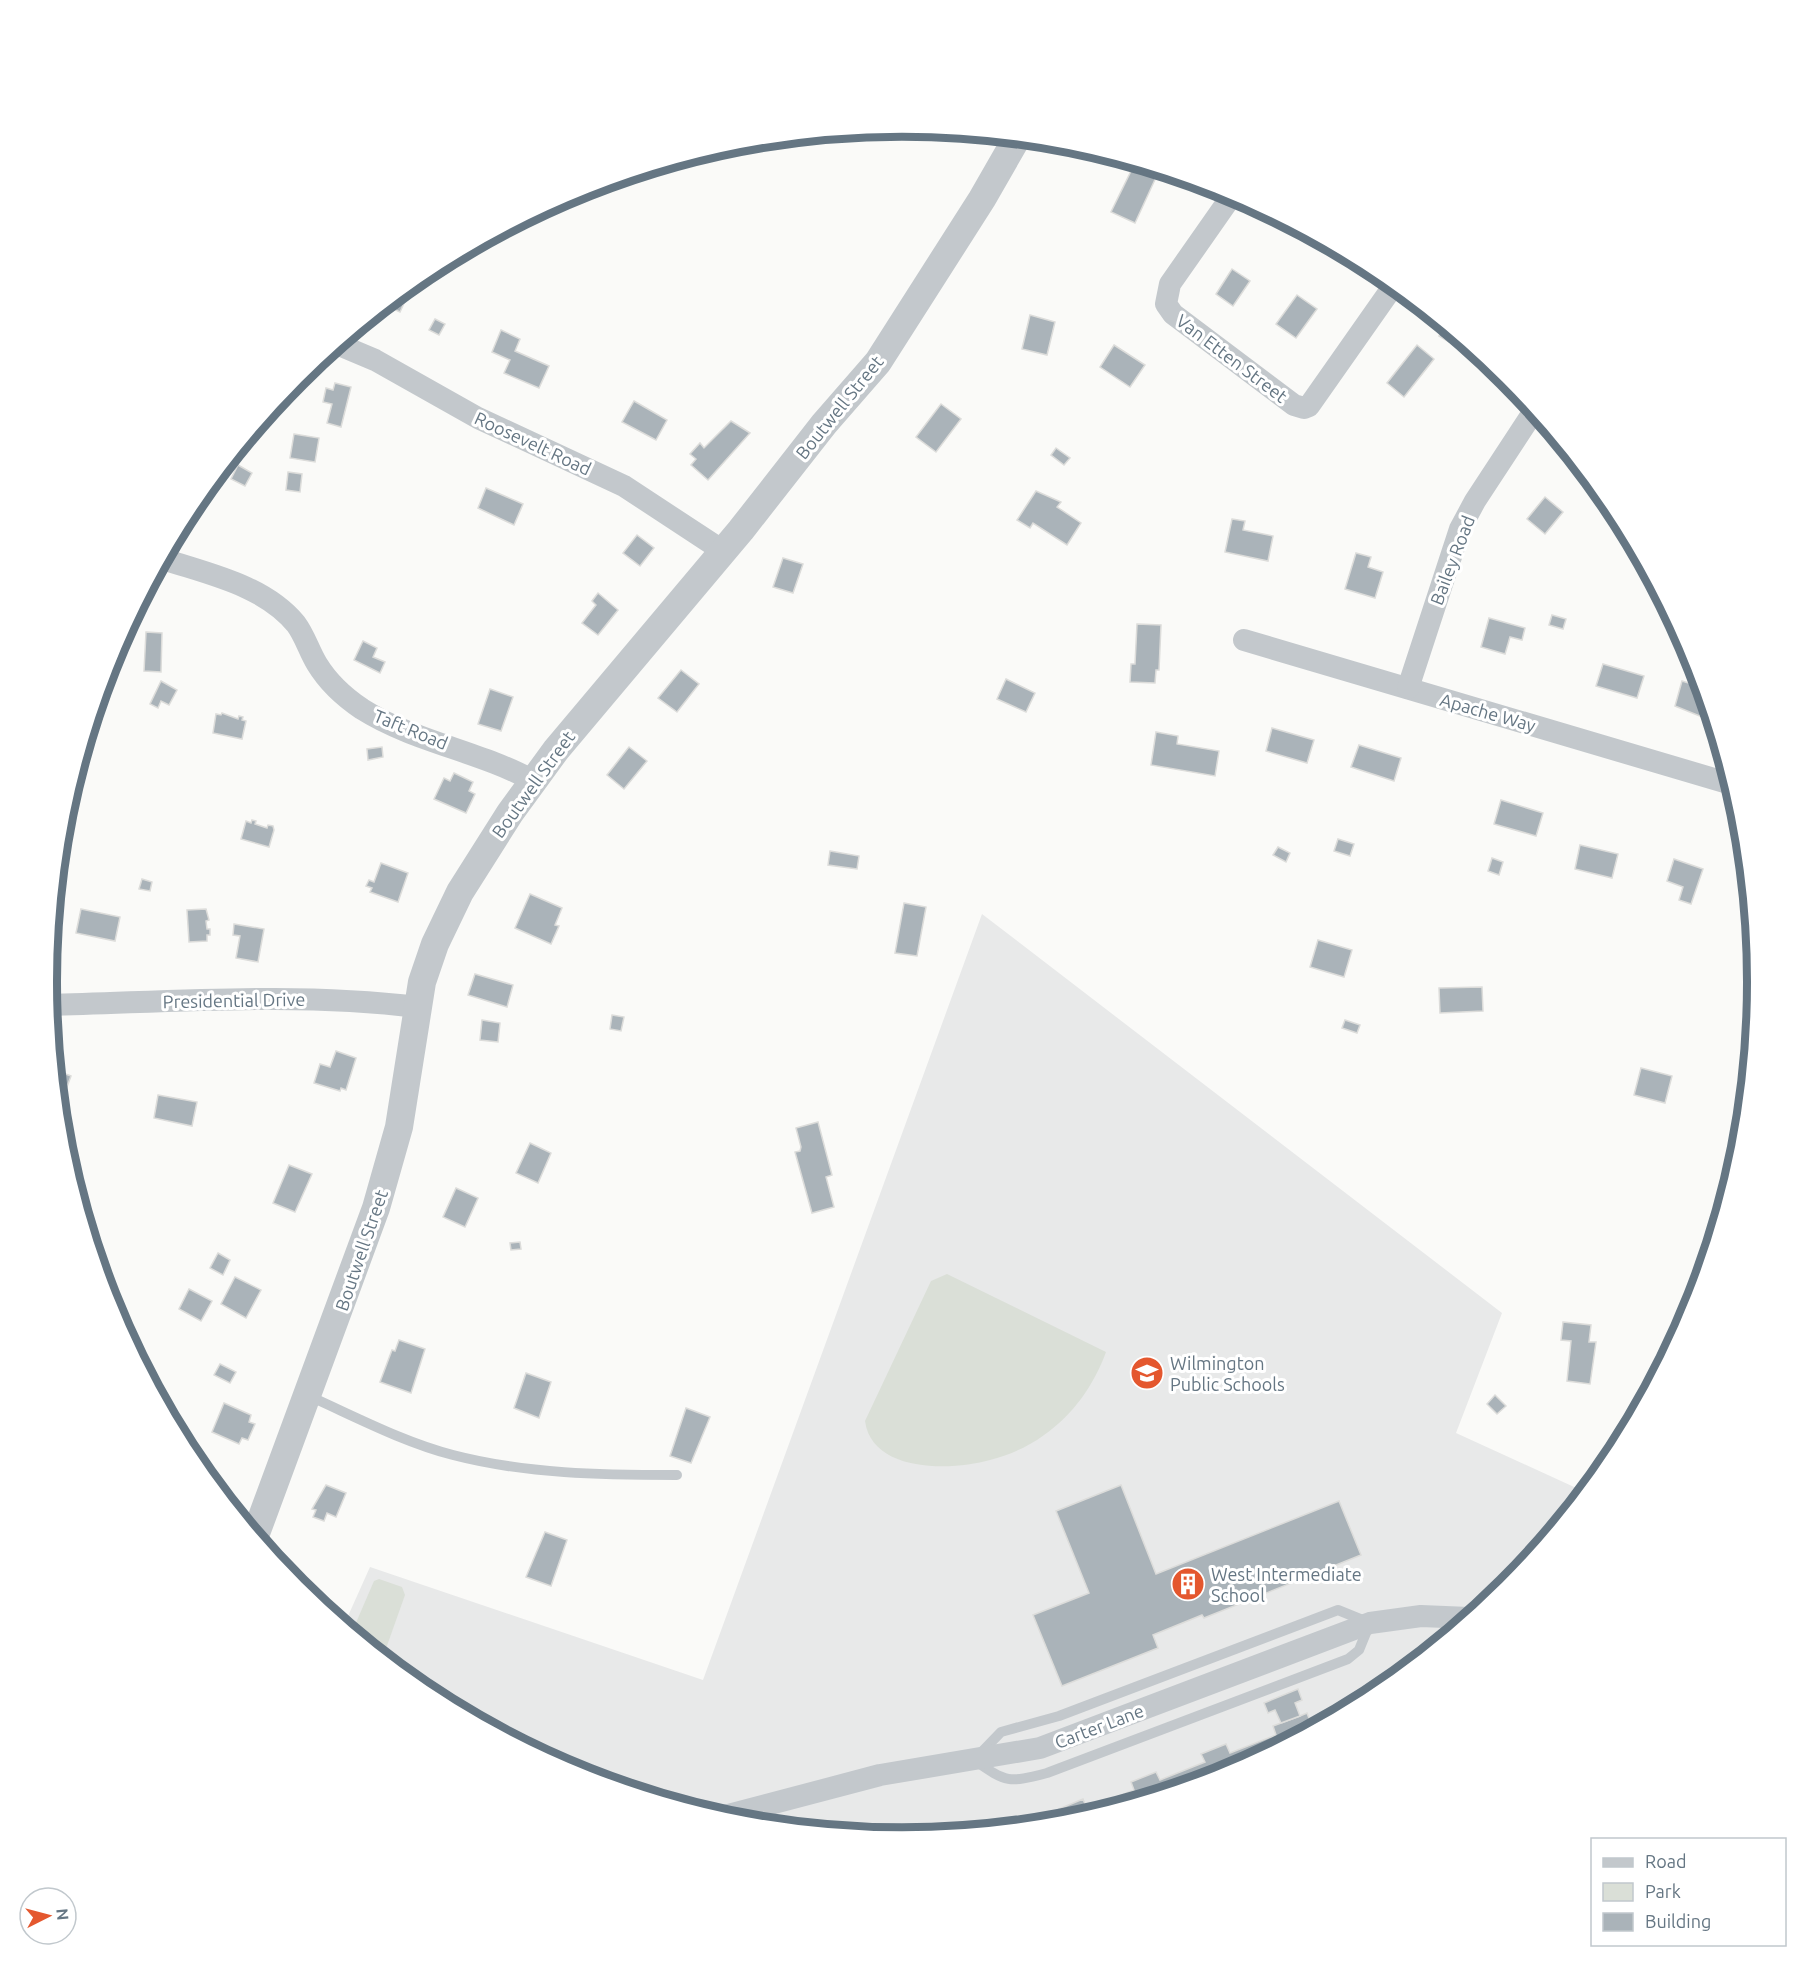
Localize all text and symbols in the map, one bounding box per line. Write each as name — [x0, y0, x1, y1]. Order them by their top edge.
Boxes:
street label: Van Etten Street — [1173, 310, 1291, 406]
street label: Boutwell Street — [791, 351, 887, 463]
street label: Roosevelt Road — [472, 407, 594, 479]
street label: Bailey Road — [1426, 513, 1478, 607]
street label: Apache Way — [1438, 689, 1538, 735]
street label: Taft Road — [371, 705, 451, 753]
street label: Boutwell Street — [488, 727, 578, 841]
street label: Presidential Drive — [163, 989, 305, 1011]
street label: Boutwell Street — [331, 1187, 391, 1313]
place label: Wilmington Public Schools — [1170, 1353, 1285, 1394]
school or university icon: Wilmington Public Schools — [1129, 1355, 1165, 1391]
place label: West Intermediate School — [1211, 1564, 1362, 1605]
building icon: West Intermediate School — [1170, 1566, 1206, 1602]
street label: Carter Lane — [1052, 1700, 1146, 1752]
legend — [1591, 1838, 1786, 1946]
text: Road — [1645, 1851, 1687, 1871]
text: Park — [1645, 1881, 1681, 1901]
north arrow — [18, 1886, 78, 1946]
text: N — [53, 1908, 72, 1921]
text: Building — [1645, 1911, 1711, 1931]

